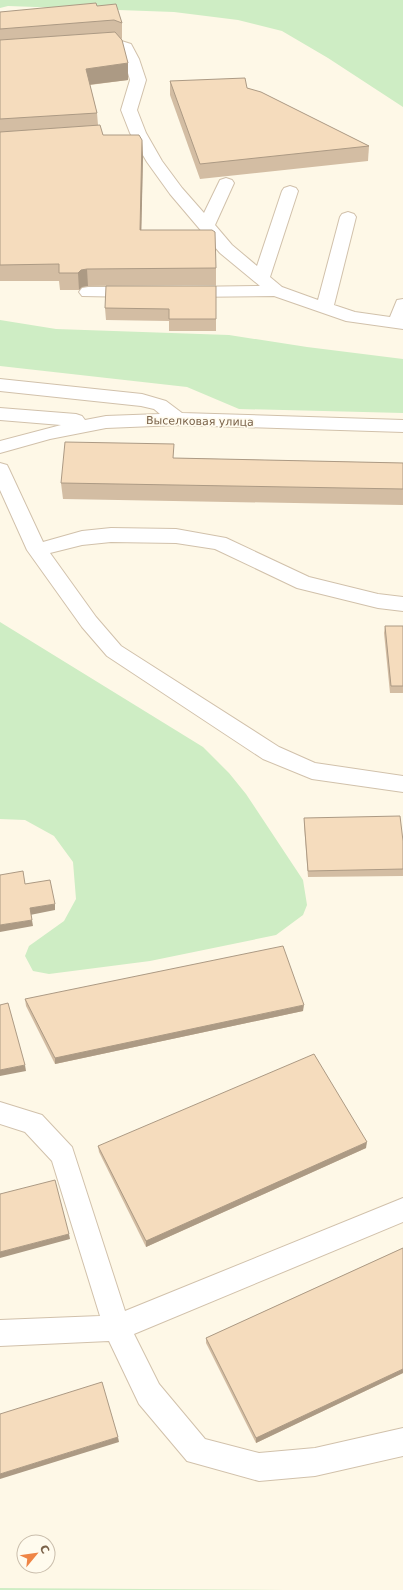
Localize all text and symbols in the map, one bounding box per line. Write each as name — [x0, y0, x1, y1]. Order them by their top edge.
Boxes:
street label: Выселковая улица — [146, 414, 254, 429]
north arrow — [16, 1534, 56, 1574]
text: С — [37, 1543, 52, 1556]

